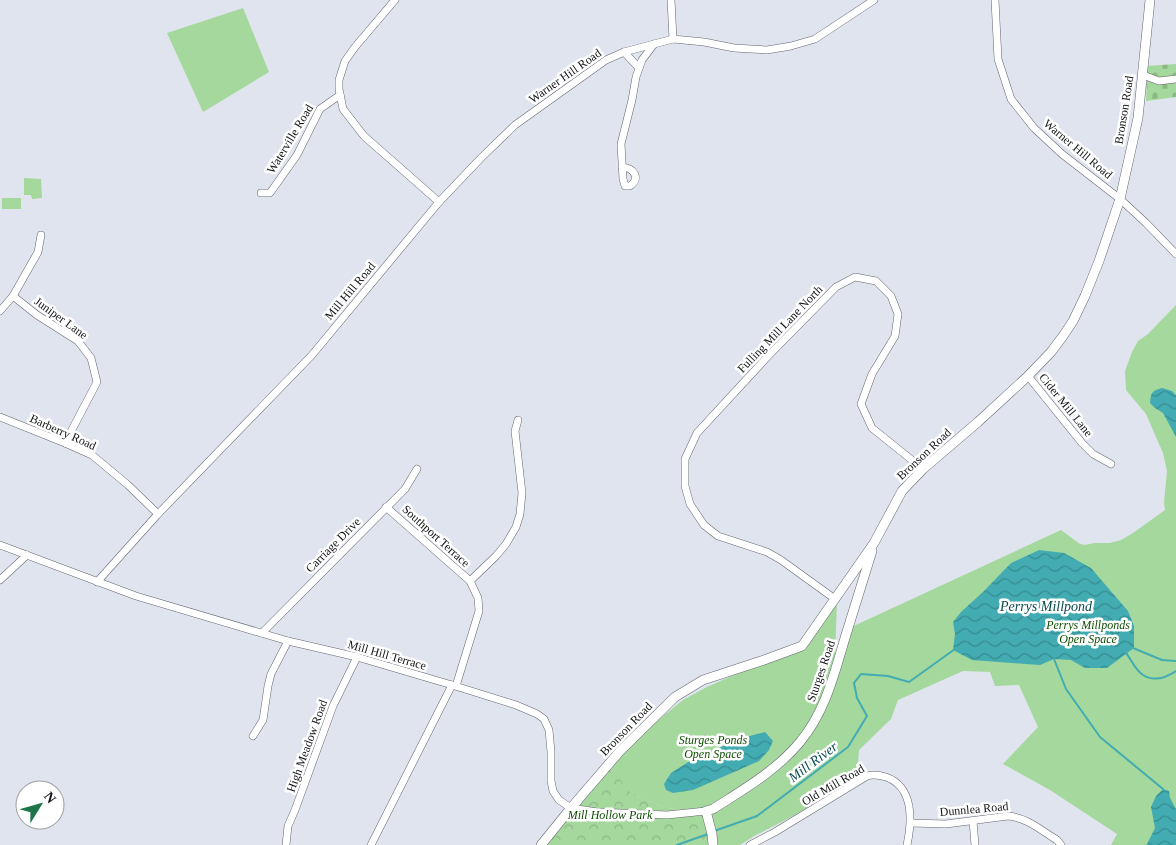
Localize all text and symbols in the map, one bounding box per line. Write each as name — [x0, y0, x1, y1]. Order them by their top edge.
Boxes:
street label: Warner Hill Road — [526, 46, 604, 106]
street label: Bronson Road — [1112, 75, 1136, 145]
street label: Waterville Road — [264, 102, 316, 176]
street label: Warner Hill Road — [1041, 116, 1115, 182]
street label: Mill Hill Road — [322, 259, 378, 323]
street label: Fulling Mill Lane North — [735, 282, 825, 376]
street label: Juniper Lane — [32, 294, 90, 342]
street label: Cider Mill Lane — [1036, 371, 1096, 439]
street label: Barberry Road — [28, 411, 98, 453]
street label: Bronson Road — [894, 425, 954, 483]
street label: Southport Terrace — [399, 502, 473, 570]
street label: Carriage Drive — [303, 515, 363, 575]
water label: Perrys Millpond — [999, 599, 1093, 614]
park label: Perrys Millponds Open Space — [1045, 618, 1130, 646]
street label: Mill Hill Terrace — [346, 637, 428, 673]
street label: Sturges Road — [804, 638, 838, 704]
street label: High Meadow Road — [284, 698, 330, 794]
street label: Bronson Road — [597, 699, 655, 759]
park label: Sturges Ponds Open Space — [679, 733, 748, 761]
water label: Mill River — [785, 738, 841, 786]
street label: Old Mill Road — [799, 761, 867, 809]
north arrow — [15, 780, 65, 830]
text: N — [41, 789, 59, 806]
street label: Dunnlea Road — [939, 799, 1009, 819]
park label: Mill Hollow Park — [567, 808, 653, 822]

